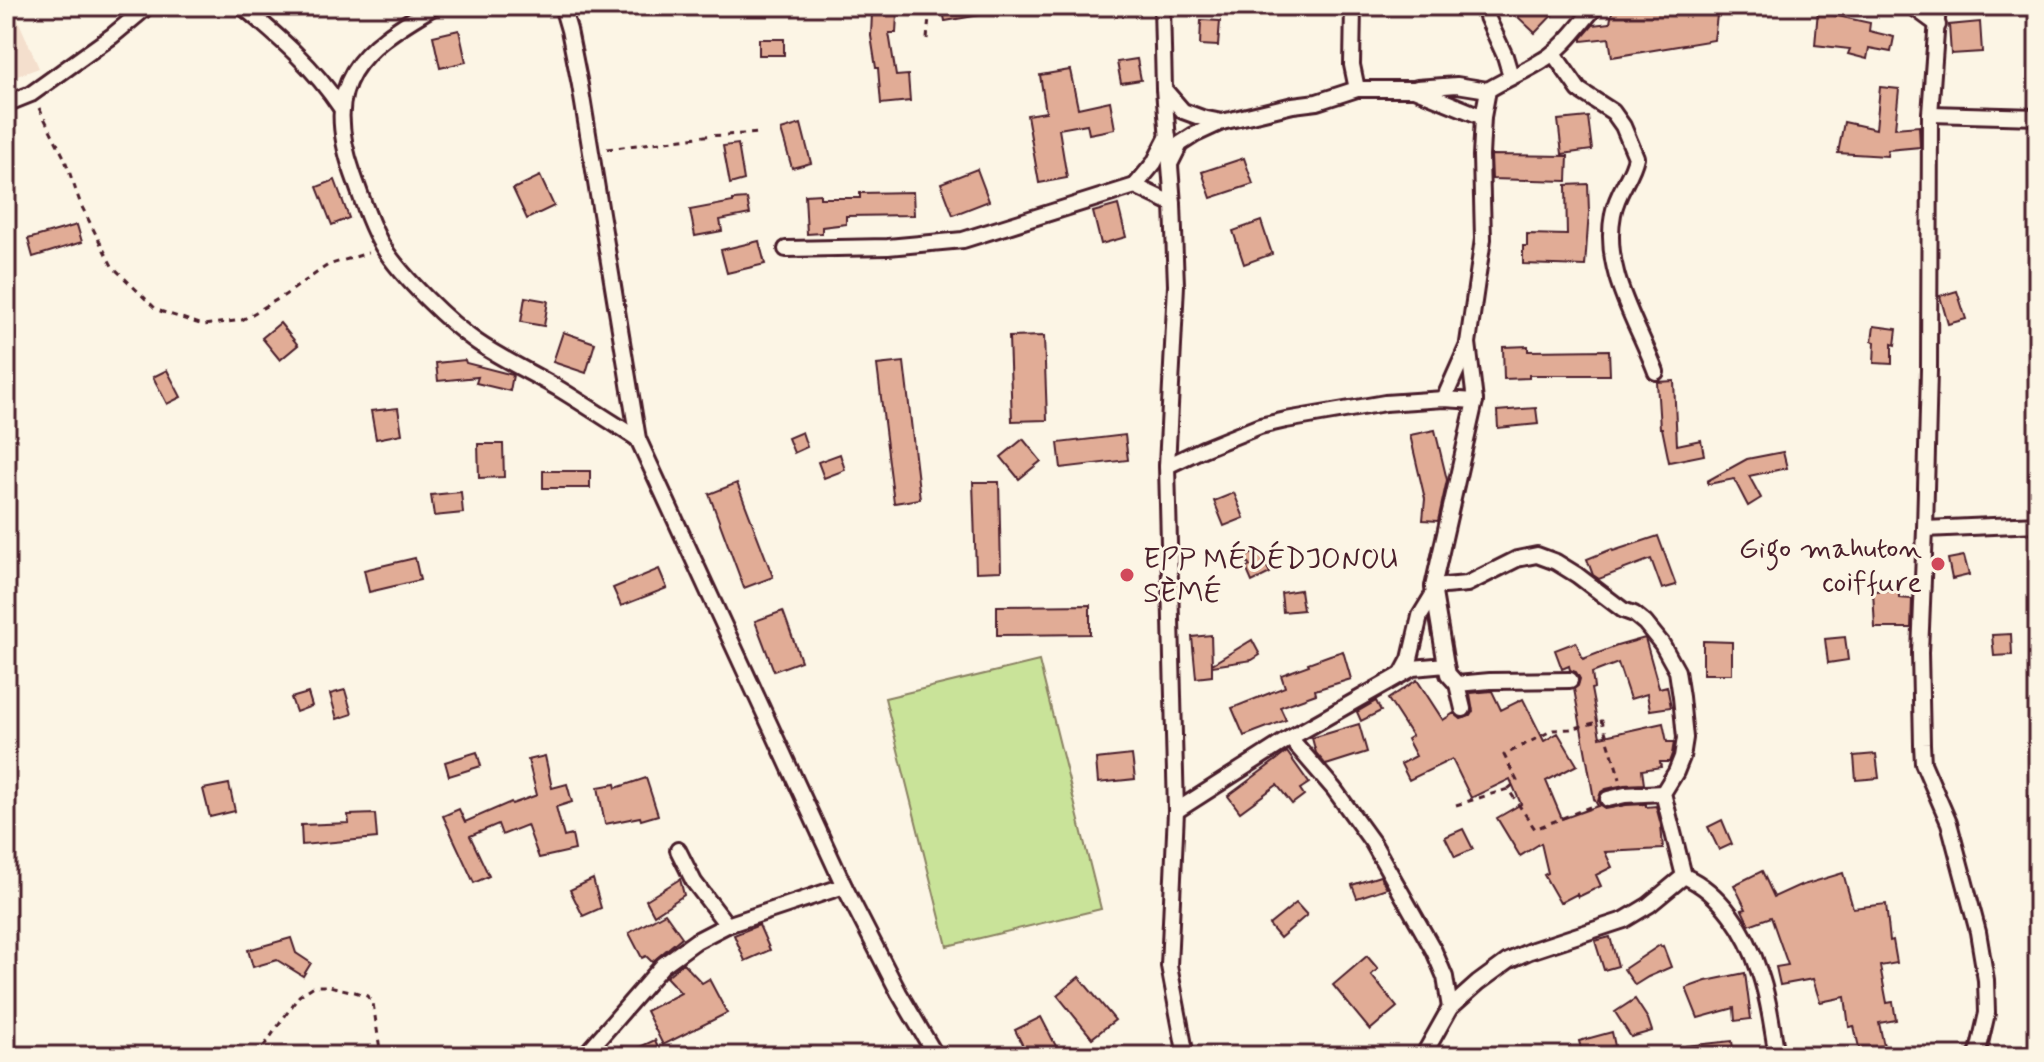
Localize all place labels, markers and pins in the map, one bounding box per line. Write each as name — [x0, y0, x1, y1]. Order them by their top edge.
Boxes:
place label: Gigo mahuton coiffure — [1739, 529, 1922, 602]
place label: EPP MÉDÉDJONOU SÈMÉ — [1143, 540, 1398, 613]
marker: Gigo mahuton coiffure — [1929, 555, 1947, 573]
marker: EPP MÉDÉDJONOU SÈMÉ — [1118, 566, 1136, 584]

